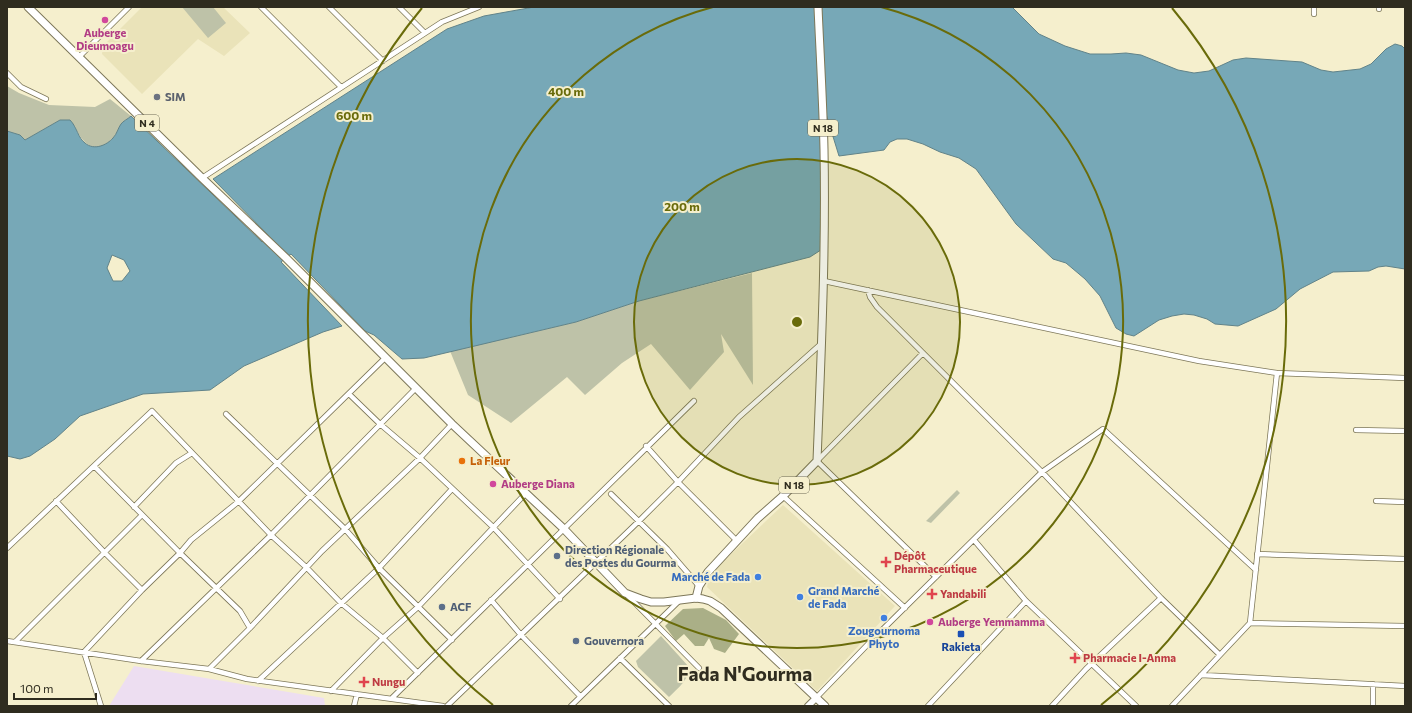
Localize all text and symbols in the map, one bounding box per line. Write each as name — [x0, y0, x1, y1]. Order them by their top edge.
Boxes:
marker: Auberge Dieumoagu — [100, 15, 110, 25]
place label: Auberge Dieumoagu — [76, 26, 134, 52]
text: 400 m — [548, 84, 584, 98]
place label: SIM — [165, 90, 186, 103]
marker: SIM — [152, 92, 162, 102]
text: 600 m — [336, 108, 372, 122]
road number: N 4 — [135, 115, 159, 131]
road number: N 18 — [808, 120, 838, 136]
text: 200 m — [664, 199, 700, 213]
centre of rings — [790, 315, 804, 329]
place label: La Fleur — [470, 454, 511, 467]
marker: La Fleur — [457, 456, 467, 466]
place label: Auberge Diana — [501, 477, 575, 490]
road number: N 18 — [779, 477, 809, 493]
marker: Auberge Diana — [488, 479, 498, 489]
place label: Direction Régionale des Postes du Gourma — [565, 543, 676, 569]
place label: Dépôt Pharmaceutique — [894, 549, 977, 575]
marker: Direction Régionale des Postes du Gourma — [552, 551, 562, 561]
marker: Dépôt Pharmaceutique — [881, 557, 891, 567]
place label: Marché de Fada — [671, 570, 750, 583]
marker: Marché de Fada — [753, 572, 763, 582]
place label: Grand Marché de Fada — [808, 584, 880, 610]
place label: Yandabili — [940, 587, 986, 600]
marker: Yandabili — [927, 589, 937, 599]
marker: Grand Marché de Fada — [795, 592, 805, 602]
place label: ACF — [450, 600, 471, 613]
marker: ACF — [437, 602, 447, 612]
marker: Zougournoma Phyto — [879, 613, 889, 623]
place label: Auberge Yemmamma — [938, 615, 1045, 628]
marker: Auberge Yemmamma — [925, 617, 935, 627]
place label: Zougournoma Phyto — [848, 624, 920, 650]
marker: Rakieta — [956, 629, 966, 639]
place label: Gouvernora — [584, 634, 644, 647]
marker: Gouvernora — [571, 636, 581, 646]
place label: Rakieta — [942, 640, 981, 653]
place label: Pharmacie I-Anma — [1083, 651, 1176, 664]
marker: Pharmacie I-Anma — [1070, 653, 1080, 663]
district label: Fada N'Gourma — [678, 662, 812, 685]
scale bar — [14, 675, 96, 701]
place label: Nungu — [372, 675, 405, 688]
marker: Nungu — [359, 677, 369, 687]
text: 100 m — [20, 681, 54, 695]

